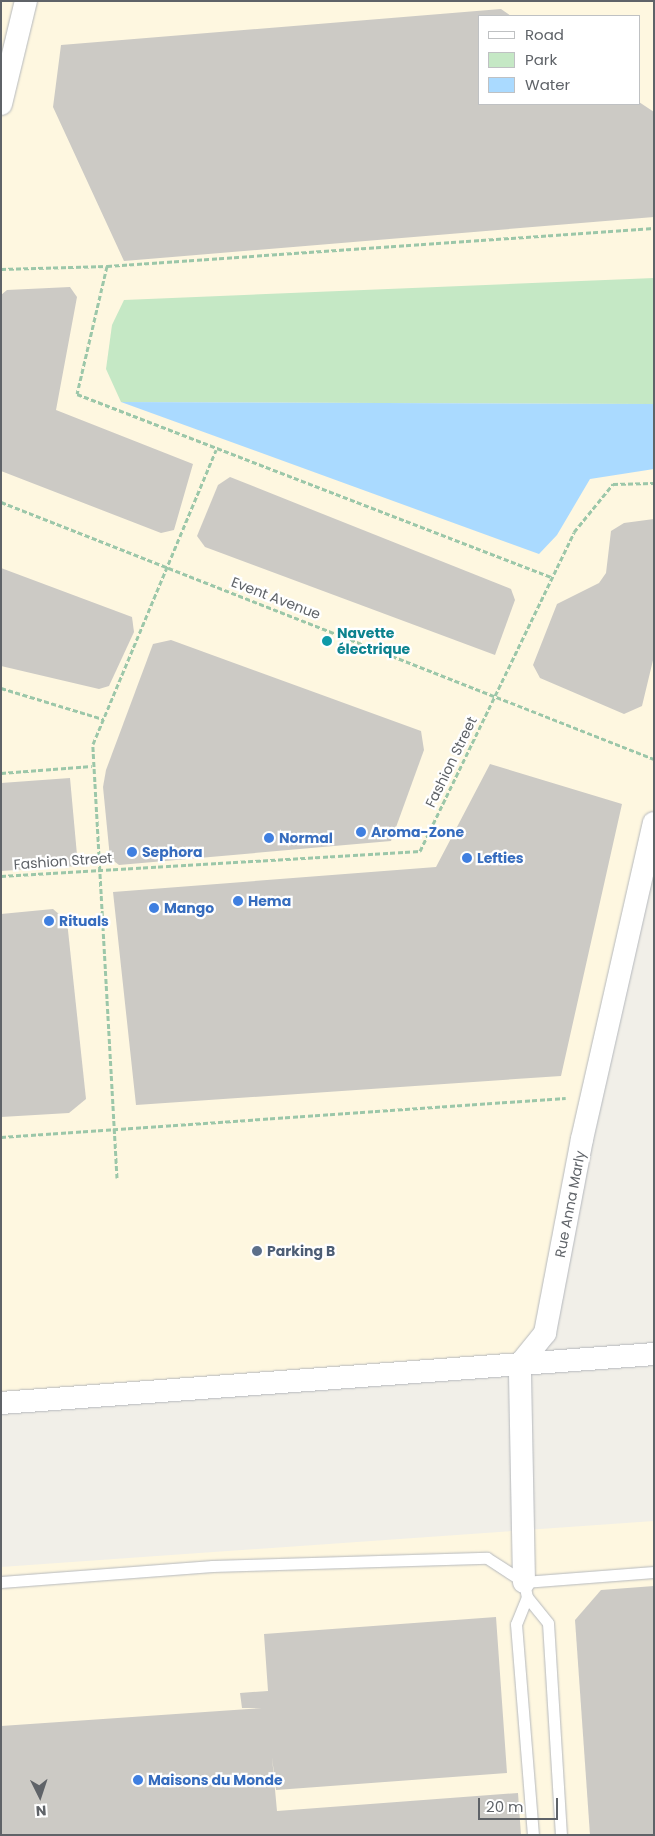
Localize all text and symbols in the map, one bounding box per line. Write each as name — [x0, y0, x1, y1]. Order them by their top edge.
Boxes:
legend — [478, 15, 640, 105]
text: Road — [525, 24, 564, 45]
text: Park — [525, 49, 557, 70]
text: Water — [525, 74, 570, 95]
street label: Event Avenue — [229, 573, 323, 623]
place label: Navette électrique — [337, 625, 410, 658]
marker: Navette électrique — [321, 635, 333, 647]
street label: Fashion Street — [422, 714, 480, 810]
place label: Aroma-Zone — [371, 824, 464, 840]
marker: Aroma-Zone — [355, 826, 367, 838]
place label: Normal — [279, 830, 333, 846]
marker: Normal — [263, 832, 275, 844]
place label: Sephora — [142, 844, 203, 860]
marker: Sephora — [126, 846, 138, 858]
street label: Fashion Street — [13, 849, 113, 873]
place label: Lefties — [477, 850, 524, 866]
marker: Lefties — [461, 852, 473, 864]
place label: Hema — [248, 893, 291, 909]
marker: Hema — [232, 895, 244, 907]
place label: Mango — [164, 900, 214, 916]
marker: Mango — [148, 902, 160, 914]
place label: Rituals — [59, 913, 109, 929]
marker: Rituals — [43, 915, 55, 927]
street label: Rue Anna Marly — [551, 1149, 589, 1259]
place label: Parking B — [267, 1243, 335, 1259]
marker: Parking B — [251, 1245, 263, 1257]
north arrow — [15, 1771, 65, 1821]
place label: Maisons du Monde — [148, 1772, 283, 1788]
marker: Maisons du Monde — [132, 1774, 144, 1786]
scale bar — [480, 1788, 560, 1820]
text: 20 m — [486, 1796, 524, 1817]
text: N — [35, 1801, 47, 1821]

